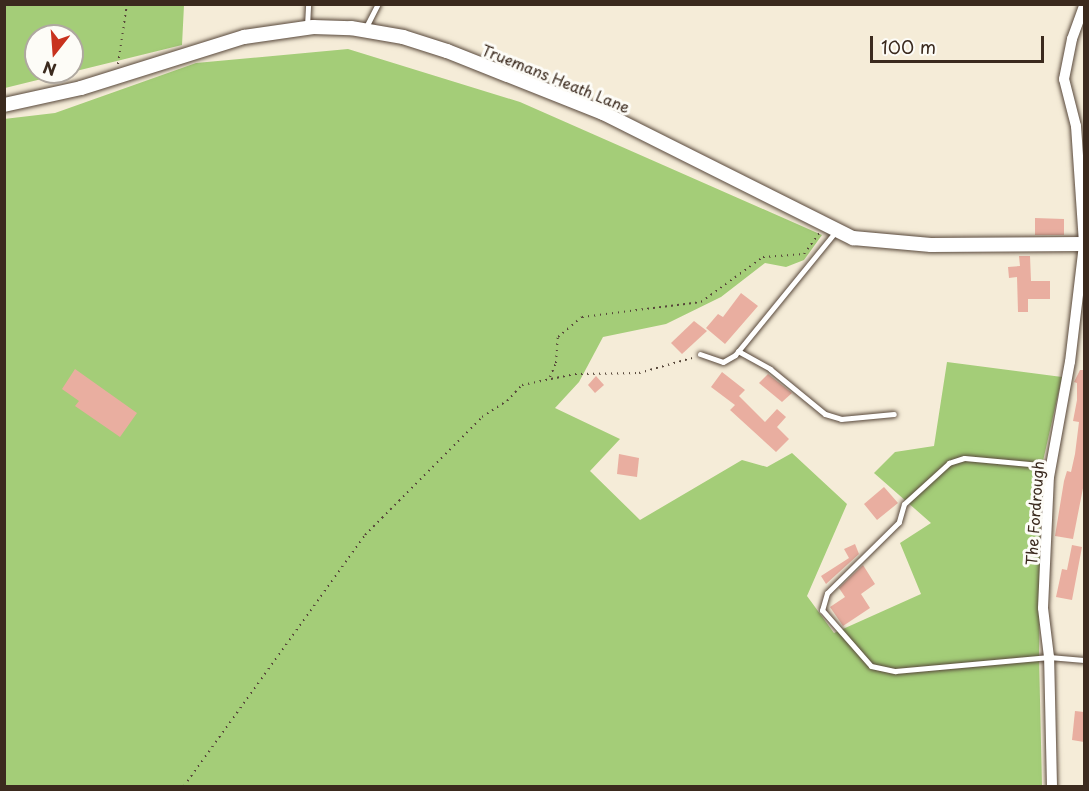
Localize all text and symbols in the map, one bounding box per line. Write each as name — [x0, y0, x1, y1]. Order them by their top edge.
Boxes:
north arrow — [24, 24, 84, 84]
scale bar — [873, 24, 1047, 62]
text: 100 m — [881, 33, 936, 60]
street label: Truemans Heath Lane — [479, 40, 633, 116]
text: N — [40, 56, 59, 83]
street label: The Fordrough — [1021, 460, 1047, 566]

